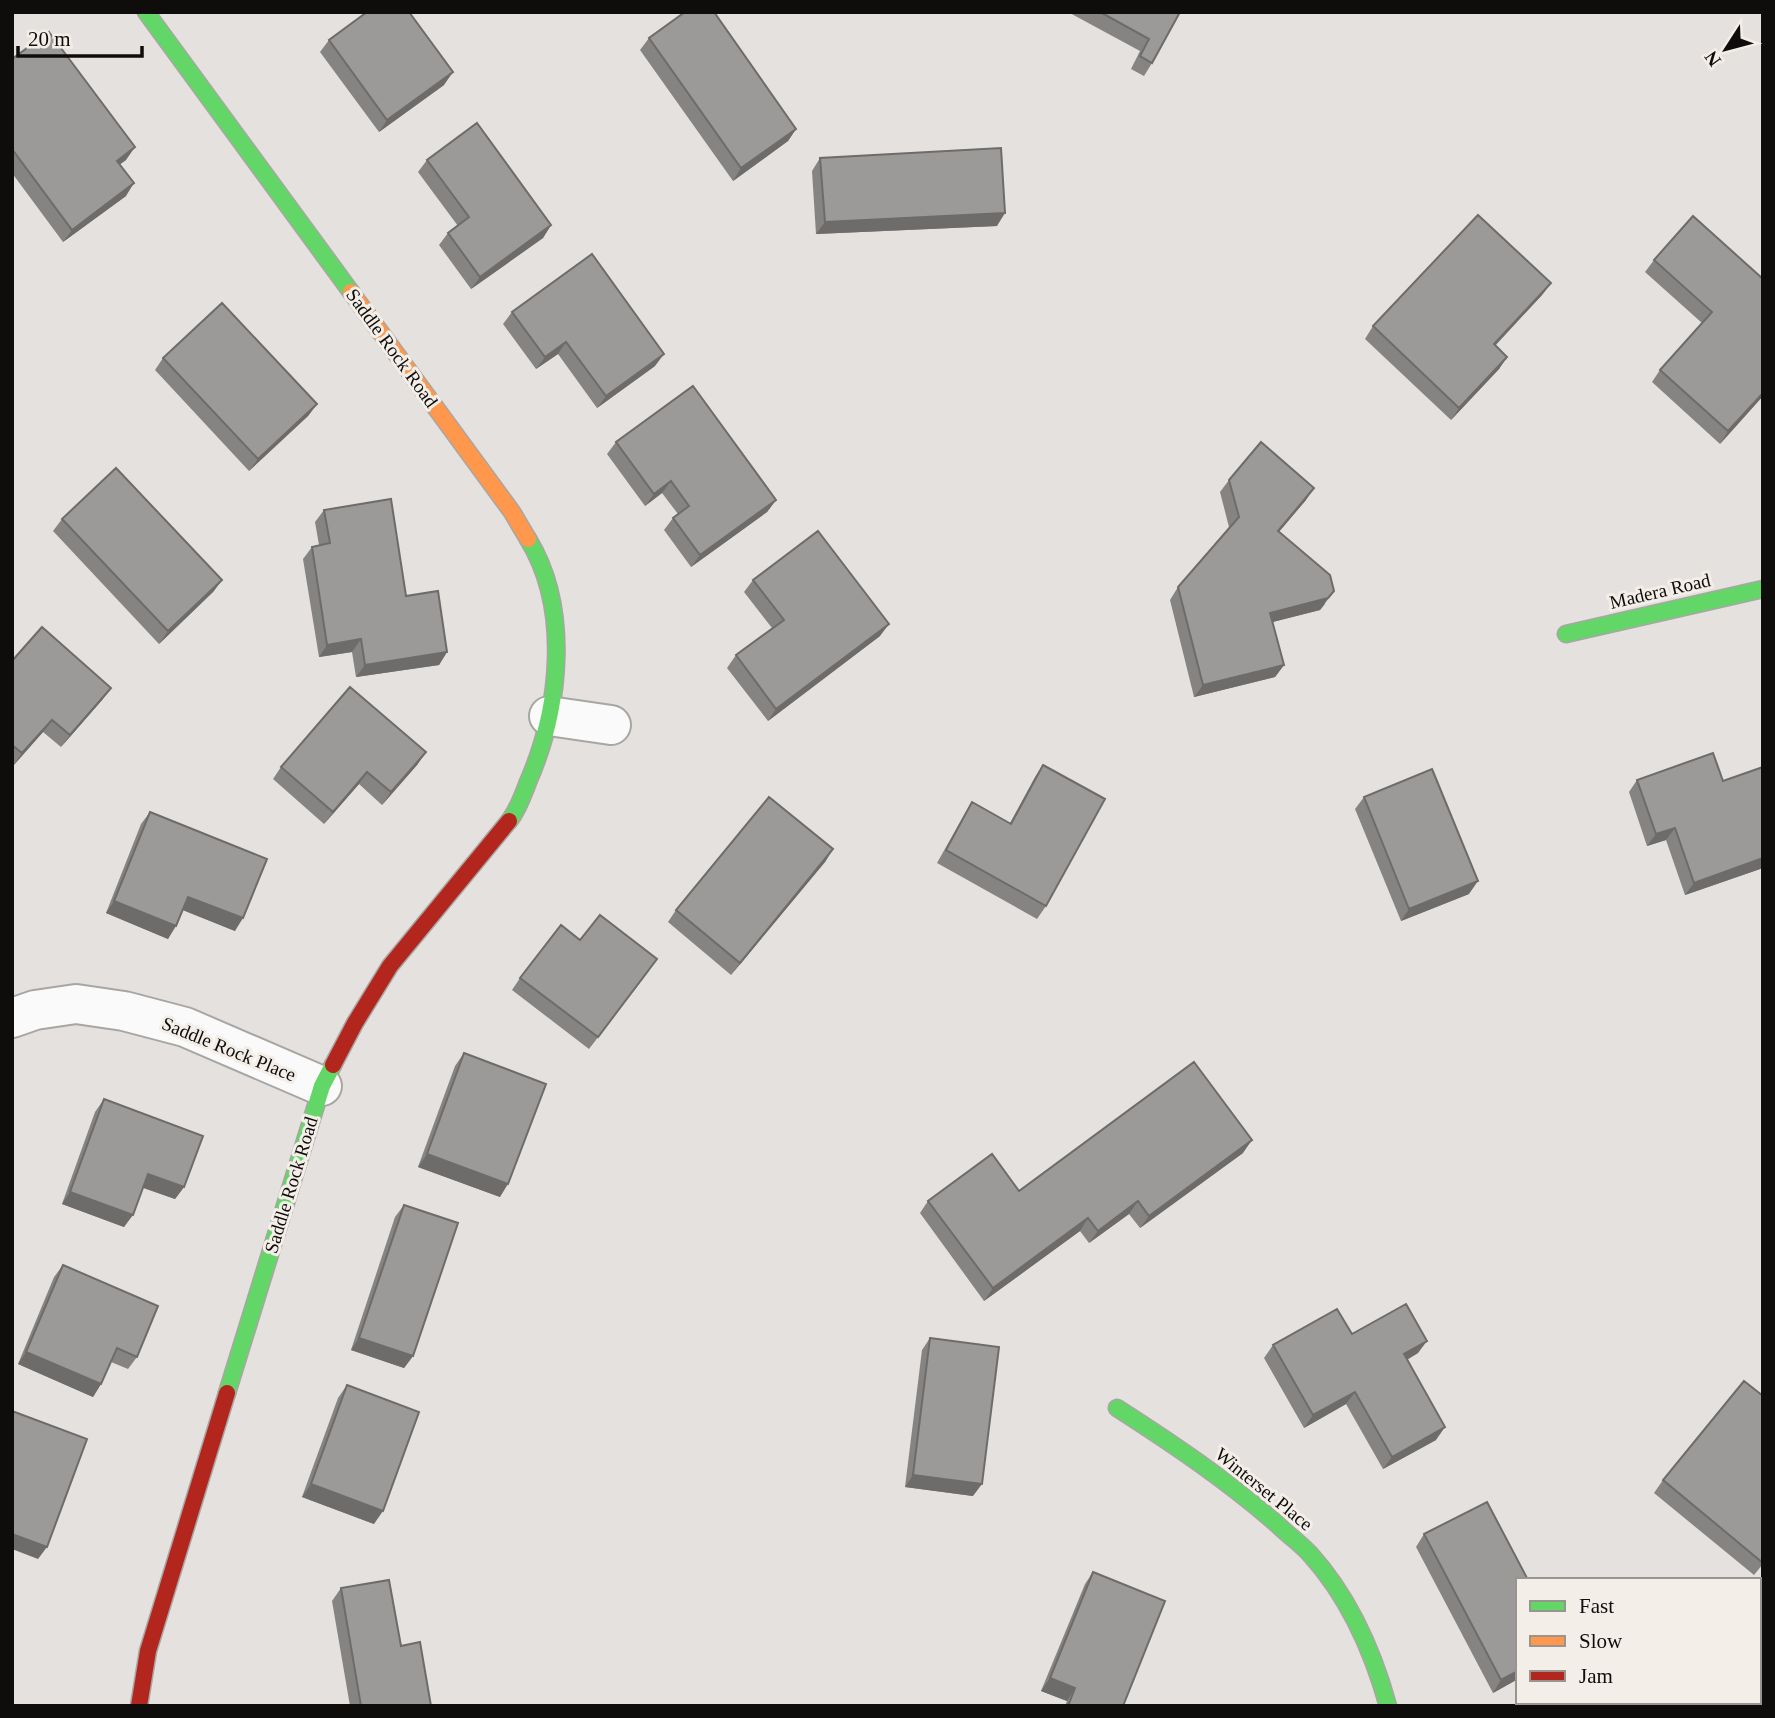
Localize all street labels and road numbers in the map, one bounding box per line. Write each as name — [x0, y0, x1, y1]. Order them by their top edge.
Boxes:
street label: Saddle Rock Road — [342, 285, 442, 412]
street label: Madera Road — [1608, 569, 1713, 613]
street label: Saddle Rock Place — [159, 1013, 299, 1085]
street label: Saddle Rock Road — [260, 1114, 322, 1256]
street label: Winterset Place — [1211, 1443, 1317, 1535]

